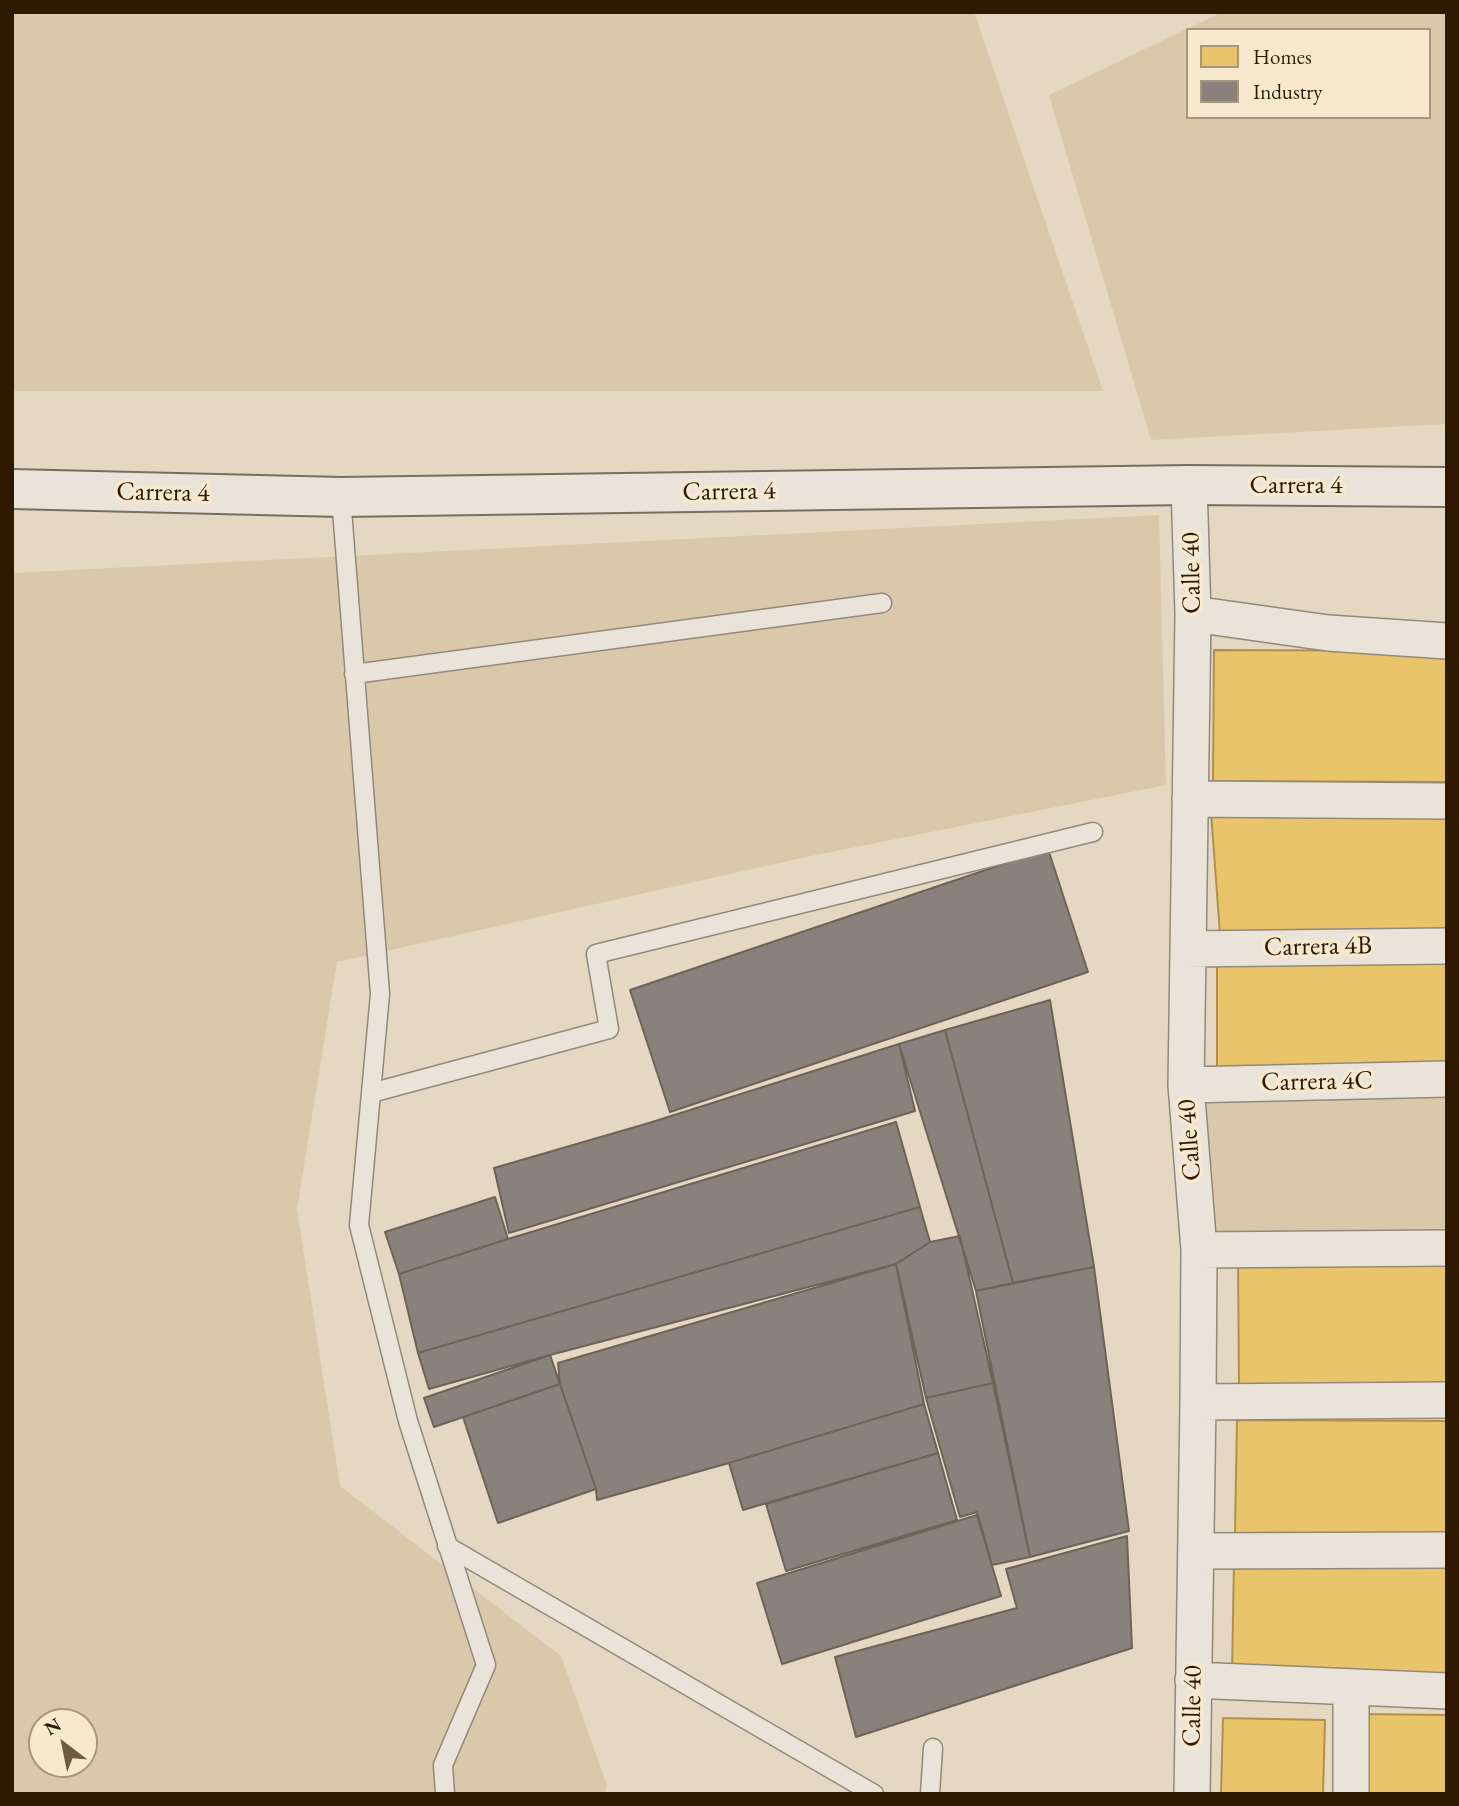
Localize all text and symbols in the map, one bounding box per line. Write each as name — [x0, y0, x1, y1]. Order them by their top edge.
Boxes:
legend — [1186, 28, 1431, 119]
text: Homes — [1253, 43, 1312, 70]
text: Industry — [1253, 78, 1323, 105]
street label: Carrera 4 — [1249, 470, 1343, 502]
street label: Carrera 4 — [682, 476, 776, 508]
street label: Carrera 4 — [116, 477, 210, 509]
street label: Calle 40 — [1176, 532, 1208, 614]
street label: Carrera 4B — [1264, 930, 1372, 964]
street label: Carrera 4C — [1261, 1065, 1373, 1099]
street label: Calle 40 — [1172, 1098, 1208, 1182]
street label: Calle 40 — [1177, 1665, 1209, 1747]
north arrow — [28, 1708, 98, 1778]
text: N — [40, 1712, 66, 1741]

